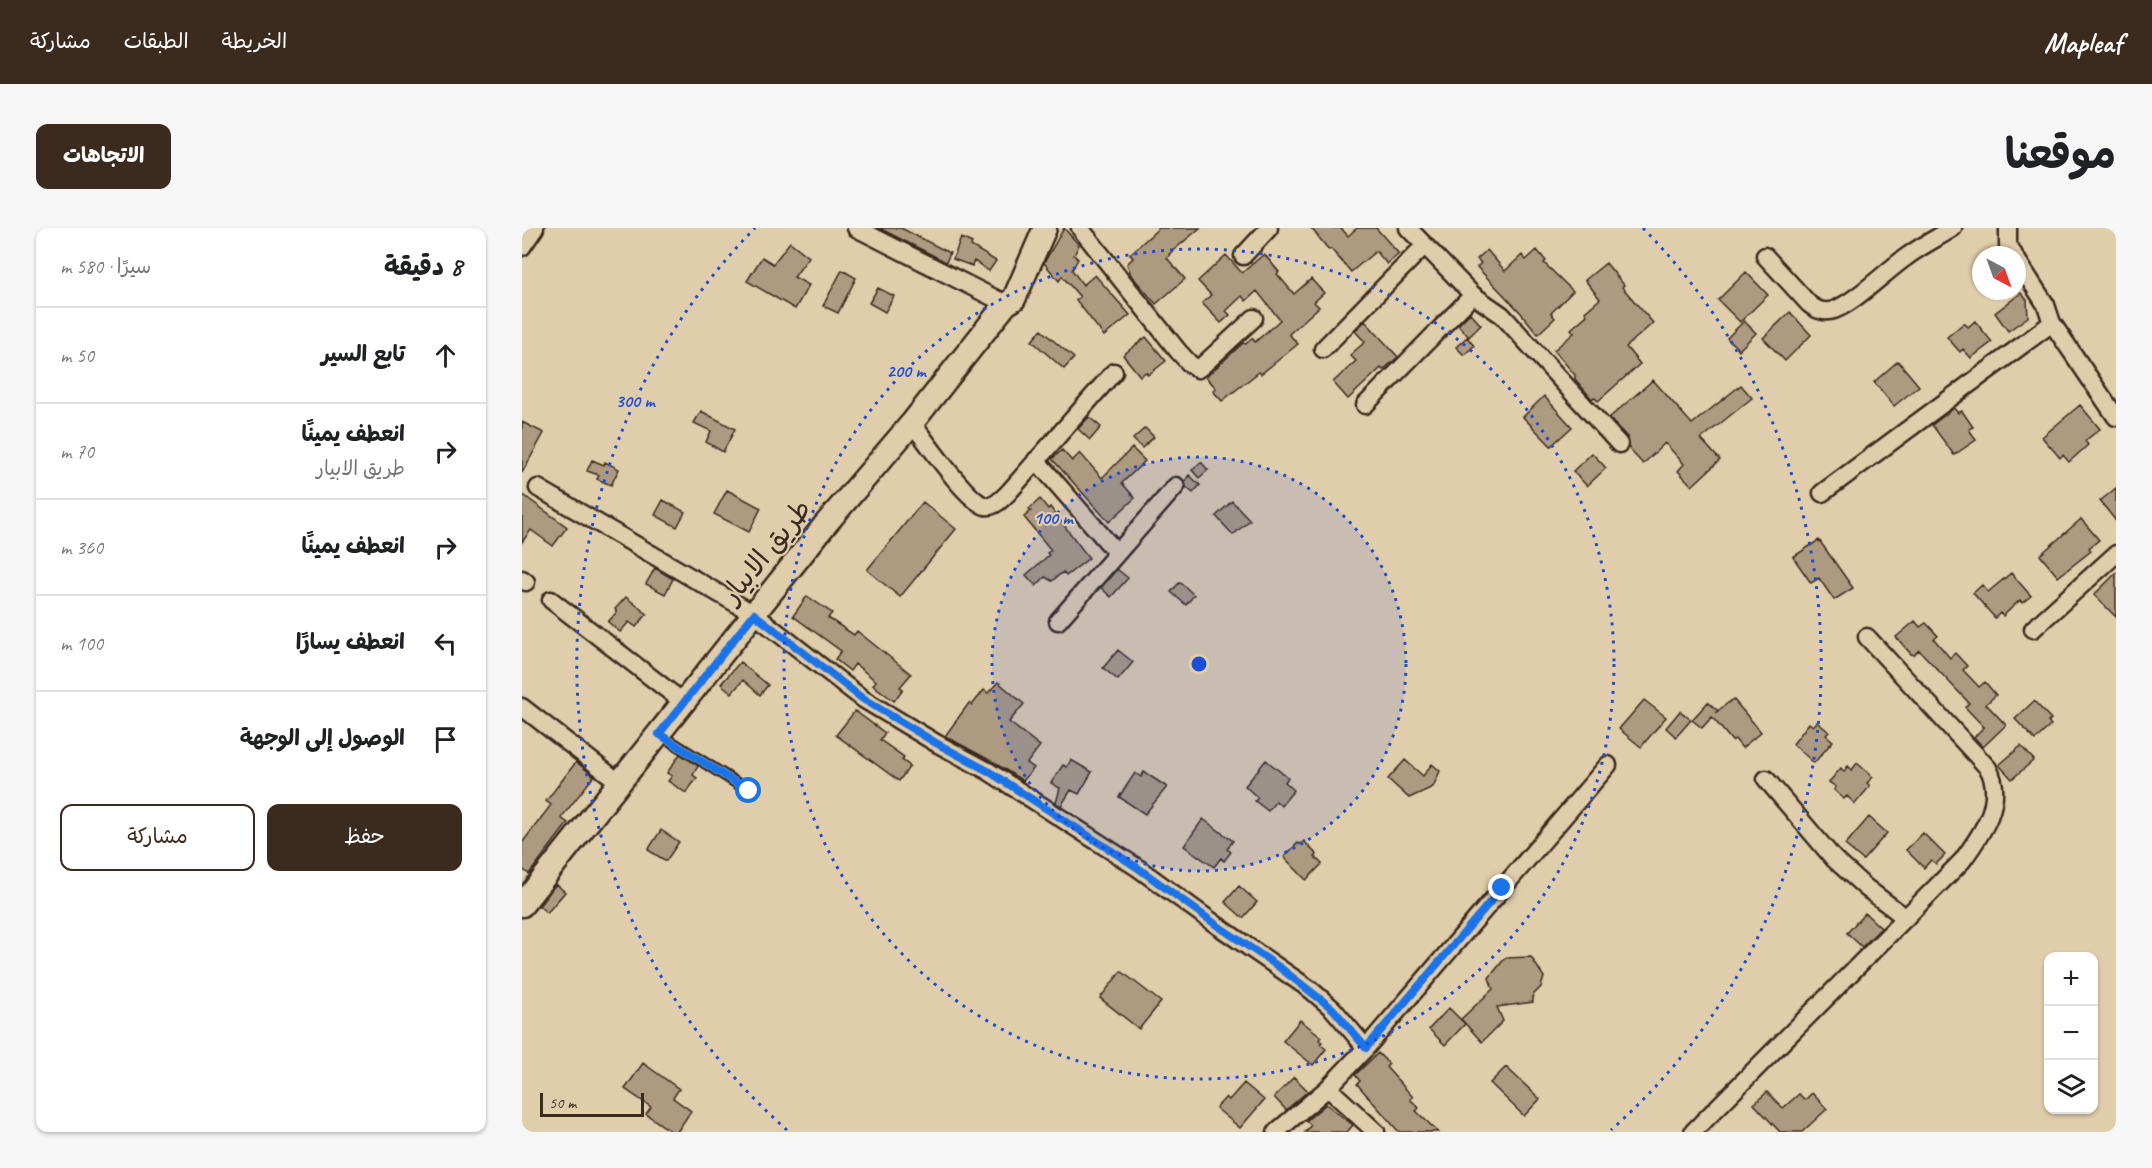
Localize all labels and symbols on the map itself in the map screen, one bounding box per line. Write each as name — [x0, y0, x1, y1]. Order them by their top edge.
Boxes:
north arrow — [1972, 246, 2026, 300]
text: 200 m — [887, 360, 927, 382]
text: 300 m — [616, 390, 656, 412]
street label: طريق الابيار — [712, 492, 819, 612]
text: 100 m — [1034, 507, 1074, 529]
centre of rings — [1189, 654, 1209, 674]
route start — [735, 777, 761, 803]
route end — [1488, 874, 1514, 900]
scale bar — [540, 1090, 644, 1118]

